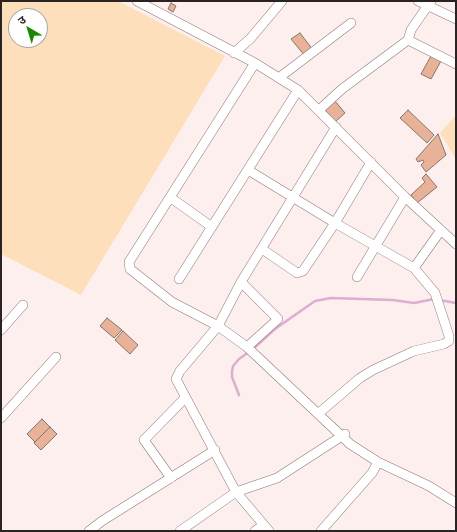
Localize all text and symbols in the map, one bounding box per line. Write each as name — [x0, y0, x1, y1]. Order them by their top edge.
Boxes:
north arrow — [8, 8, 48, 48]
text: उ — [14, 11, 29, 28]

